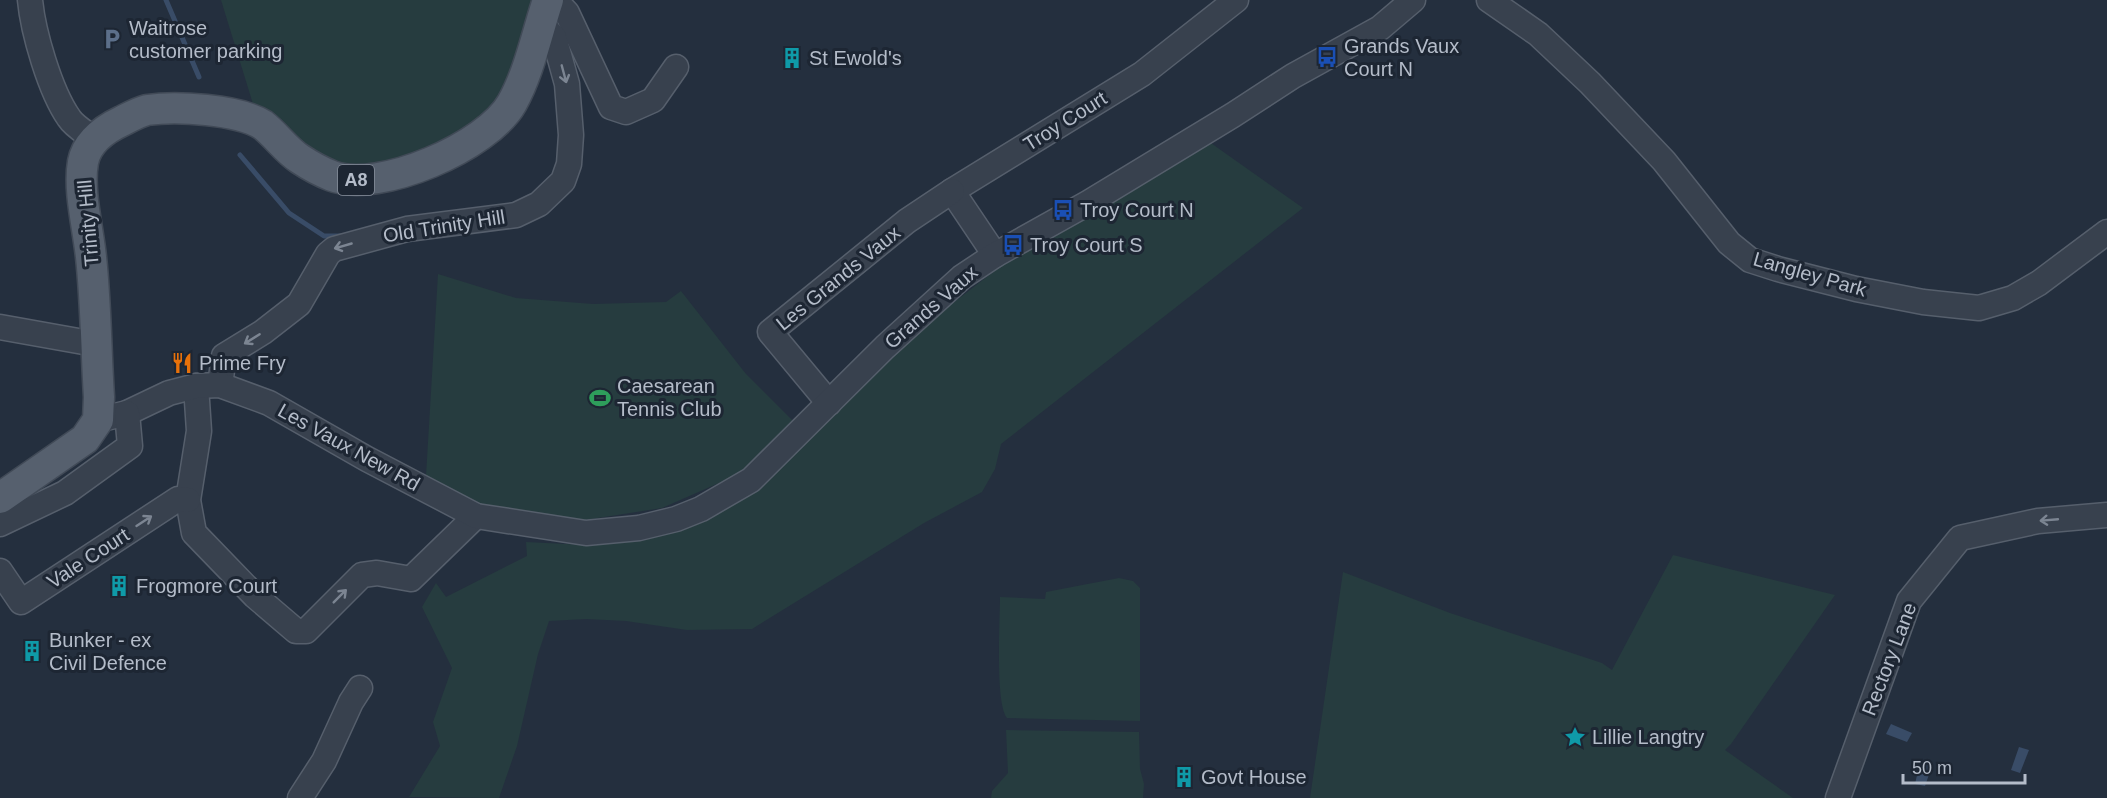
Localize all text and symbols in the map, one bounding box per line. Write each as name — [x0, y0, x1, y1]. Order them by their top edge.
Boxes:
place label: Waitrose customer parking — [129, 17, 282, 62]
parking icon: Waitrose customer parking — [100, 27, 124, 51]
place label: Grands Vaux Court N — [1344, 35, 1459, 80]
bus stop icon: Grands Vaux Court N — [1315, 45, 1339, 69]
building icon: St Ewold's — [780, 46, 804, 70]
place label: St Ewold's — [809, 47, 902, 69]
one-way arrow — [559, 65, 571, 84]
street label: Troy Court — [1019, 87, 1111, 155]
road number: A8 — [338, 165, 374, 195]
street label: Trinity Hill — [73, 179, 103, 267]
bus stop icon: Troy Court N — [1051, 198, 1075, 222]
place label: Troy Court N — [1080, 199, 1194, 221]
street label: Old Trinity Hill — [381, 205, 507, 247]
street label: Les Grands Vaux — [772, 221, 904, 335]
bus stop icon: Troy Court S — [1001, 233, 1025, 257]
place label: Troy Court S — [1030, 234, 1143, 256]
one-way arrow — [334, 241, 353, 252]
street label: Langley Park — [1751, 247, 1870, 301]
street label: Grands Vaux — [880, 261, 982, 353]
one-way arrow — [244, 333, 261, 345]
restaurant icon: Prime Fry — [170, 351, 194, 375]
place label: Prime Fry — [199, 352, 286, 374]
place label: Caesarean Tennis Club — [617, 375, 722, 420]
sports icon: Caesarean Tennis Club — [588, 386, 612, 410]
street label: Les Vaux New Rd — [274, 399, 424, 495]
one-way arrow — [135, 515, 152, 527]
one-way arrow — [2039, 515, 2059, 526]
street label: Vale Court — [43, 523, 133, 593]
building icon: Frogmore Court — [107, 574, 131, 598]
place label: Frogmore Court — [136, 575, 278, 597]
one-way arrow — [333, 589, 348, 604]
street label: Rectory Lane — [1857, 600, 1921, 718]
place label: Bunker - ex Civil Defence — [49, 629, 167, 674]
building icon: Bunker - ex Civil Defence — [20, 639, 44, 663]
place icon: Lillie Langtry — [1563, 725, 1587, 749]
place label: Lillie Langtry — [1592, 726, 1704, 748]
scale bar — [1903, 747, 2024, 785]
text: 50 m — [1912, 758, 1952, 778]
building icon: Govt House — [1172, 765, 1196, 789]
place label: Govt House — [1201, 766, 1307, 788]

